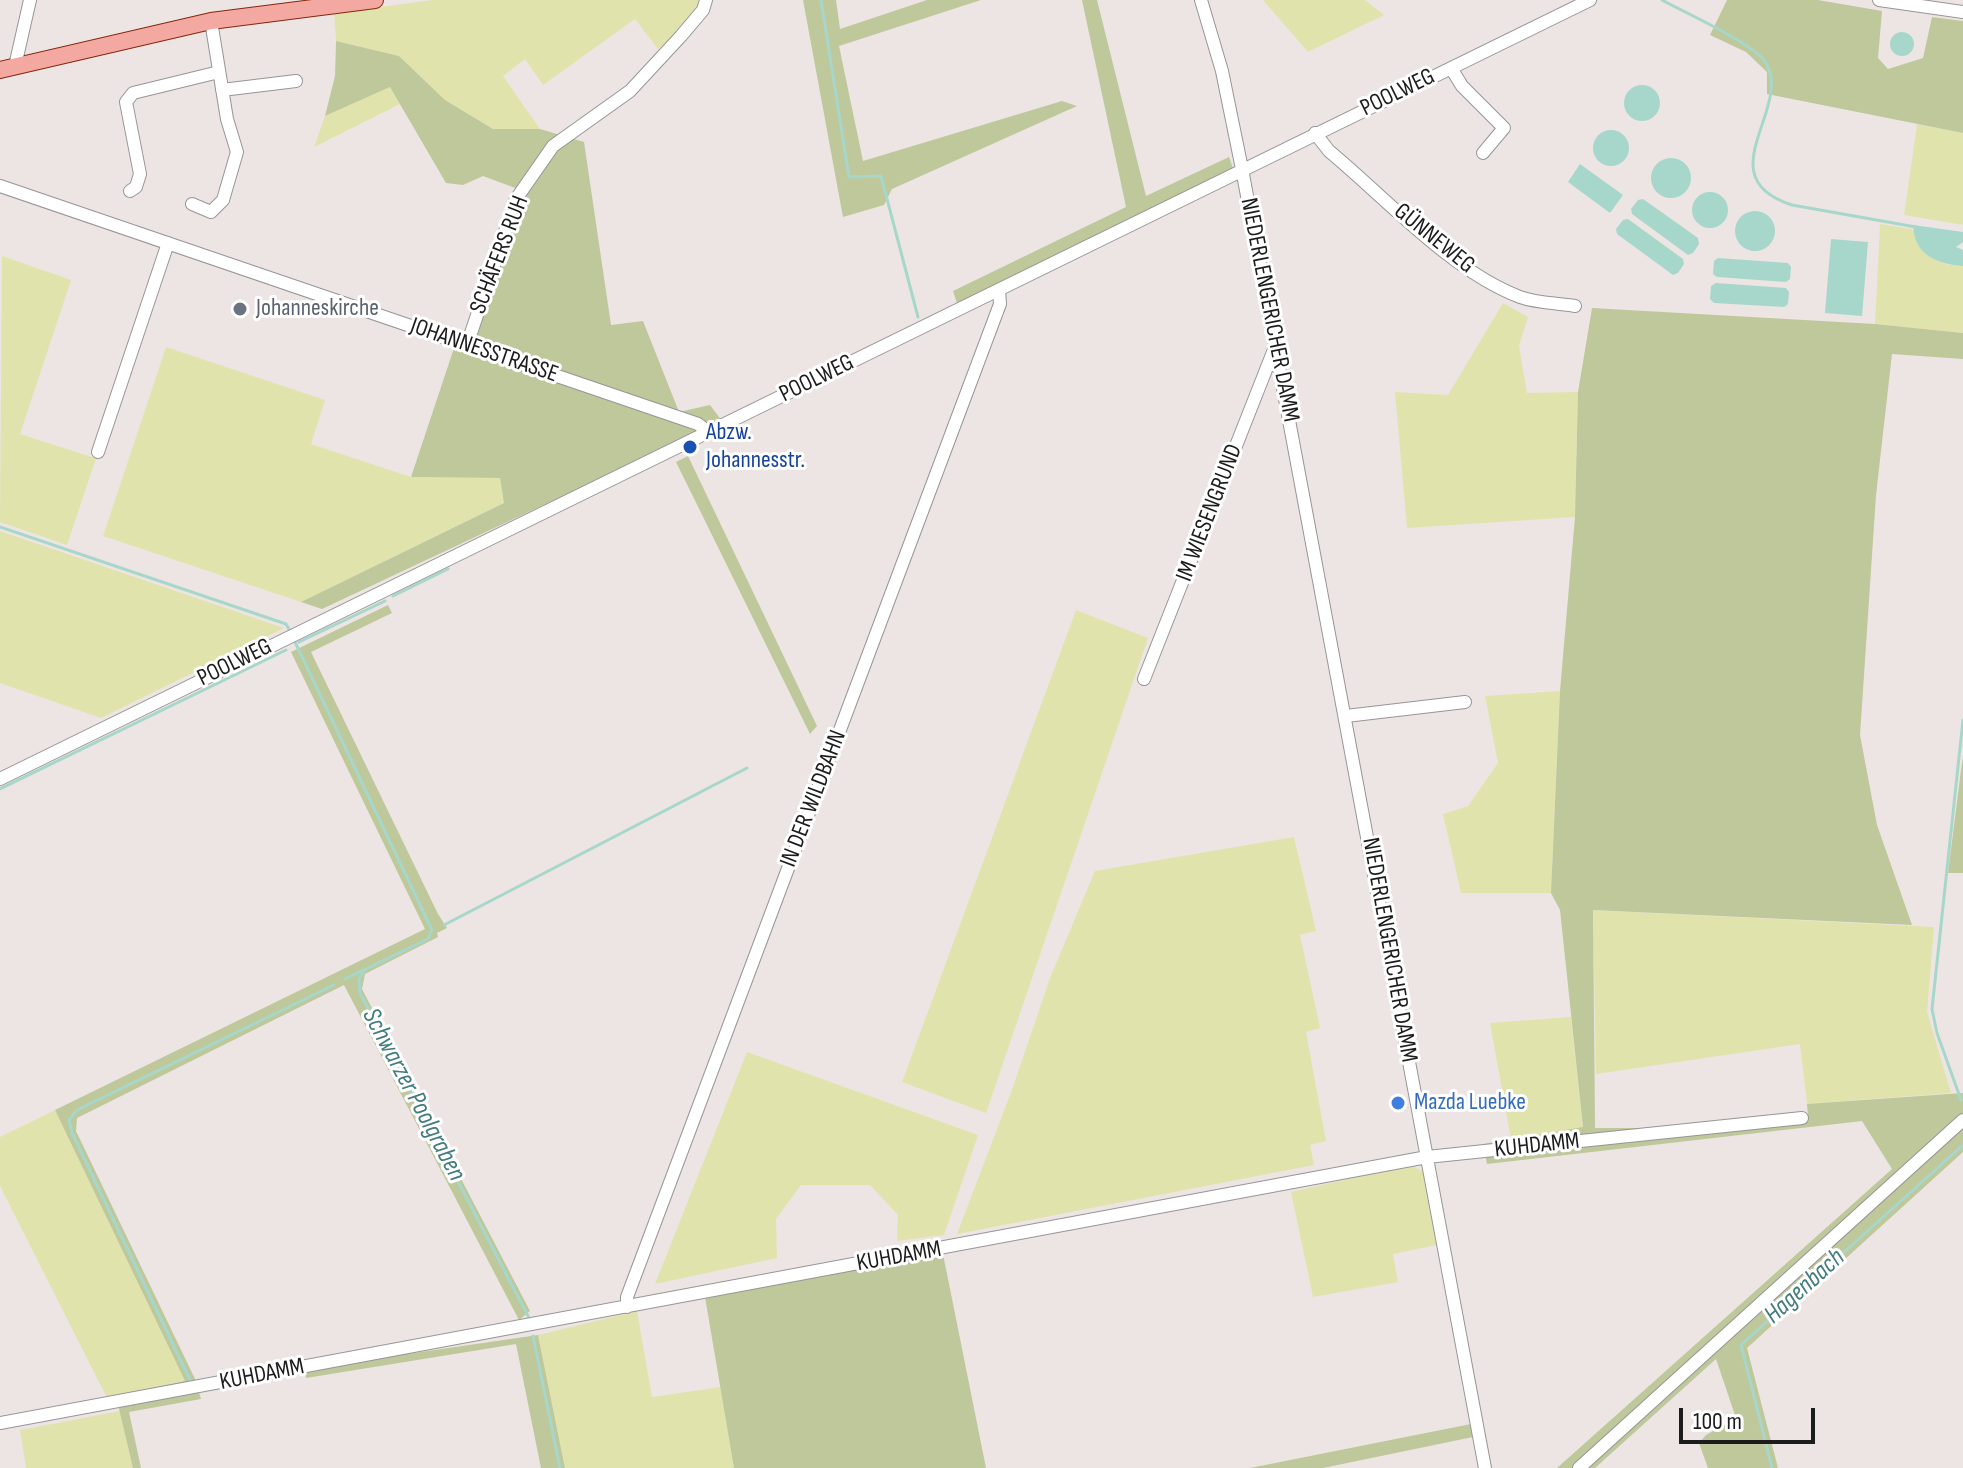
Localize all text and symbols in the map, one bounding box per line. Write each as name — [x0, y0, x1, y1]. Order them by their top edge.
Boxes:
street label: POOLWEG — [1356, 63, 1440, 123]
street label: SCHÄFERS RUH — [464, 192, 536, 318]
street label: NIEDERLENGERICHER DAMM — [1233, 196, 1305, 424]
street label: GÜNNEWEG — [1388, 198, 1480, 280]
place label: Johanneskirche — [256, 295, 379, 323]
marker: Johanneskirche — [231, 300, 249, 318]
street label: JOHANNESSTRASSE — [406, 312, 562, 390]
street label: POOLWEG — [775, 349, 859, 409]
place label: Abzw. Johannesstr. — [706, 419, 805, 475]
marker: Abzw. Johannesstr. — [681, 438, 699, 456]
street label: IM WIESENGRUND — [1171, 440, 1249, 586]
street label: POOLWEG — [193, 633, 277, 693]
street label: IN DER WILDBAHN — [775, 727, 853, 871]
street label: NIEDERLENGERICHER DAMM — [1355, 835, 1423, 1065]
water label: Schwarzer Poolgraben — [354, 1003, 472, 1187]
place label: Mazda Luebke — [1414, 1089, 1526, 1117]
marker: Mazda Luebke — [1389, 1094, 1407, 1112]
street label: KUHDAMM — [1493, 1127, 1581, 1165]
street label: KUHDAMM — [855, 1235, 943, 1279]
water label: Hagenbach — [1758, 1243, 1852, 1331]
street label: KUHDAMM — [217, 1353, 307, 1397]
scale bar — [1683, 1392, 1819, 1442]
text: 100 m — [1693, 1407, 1742, 1436]

